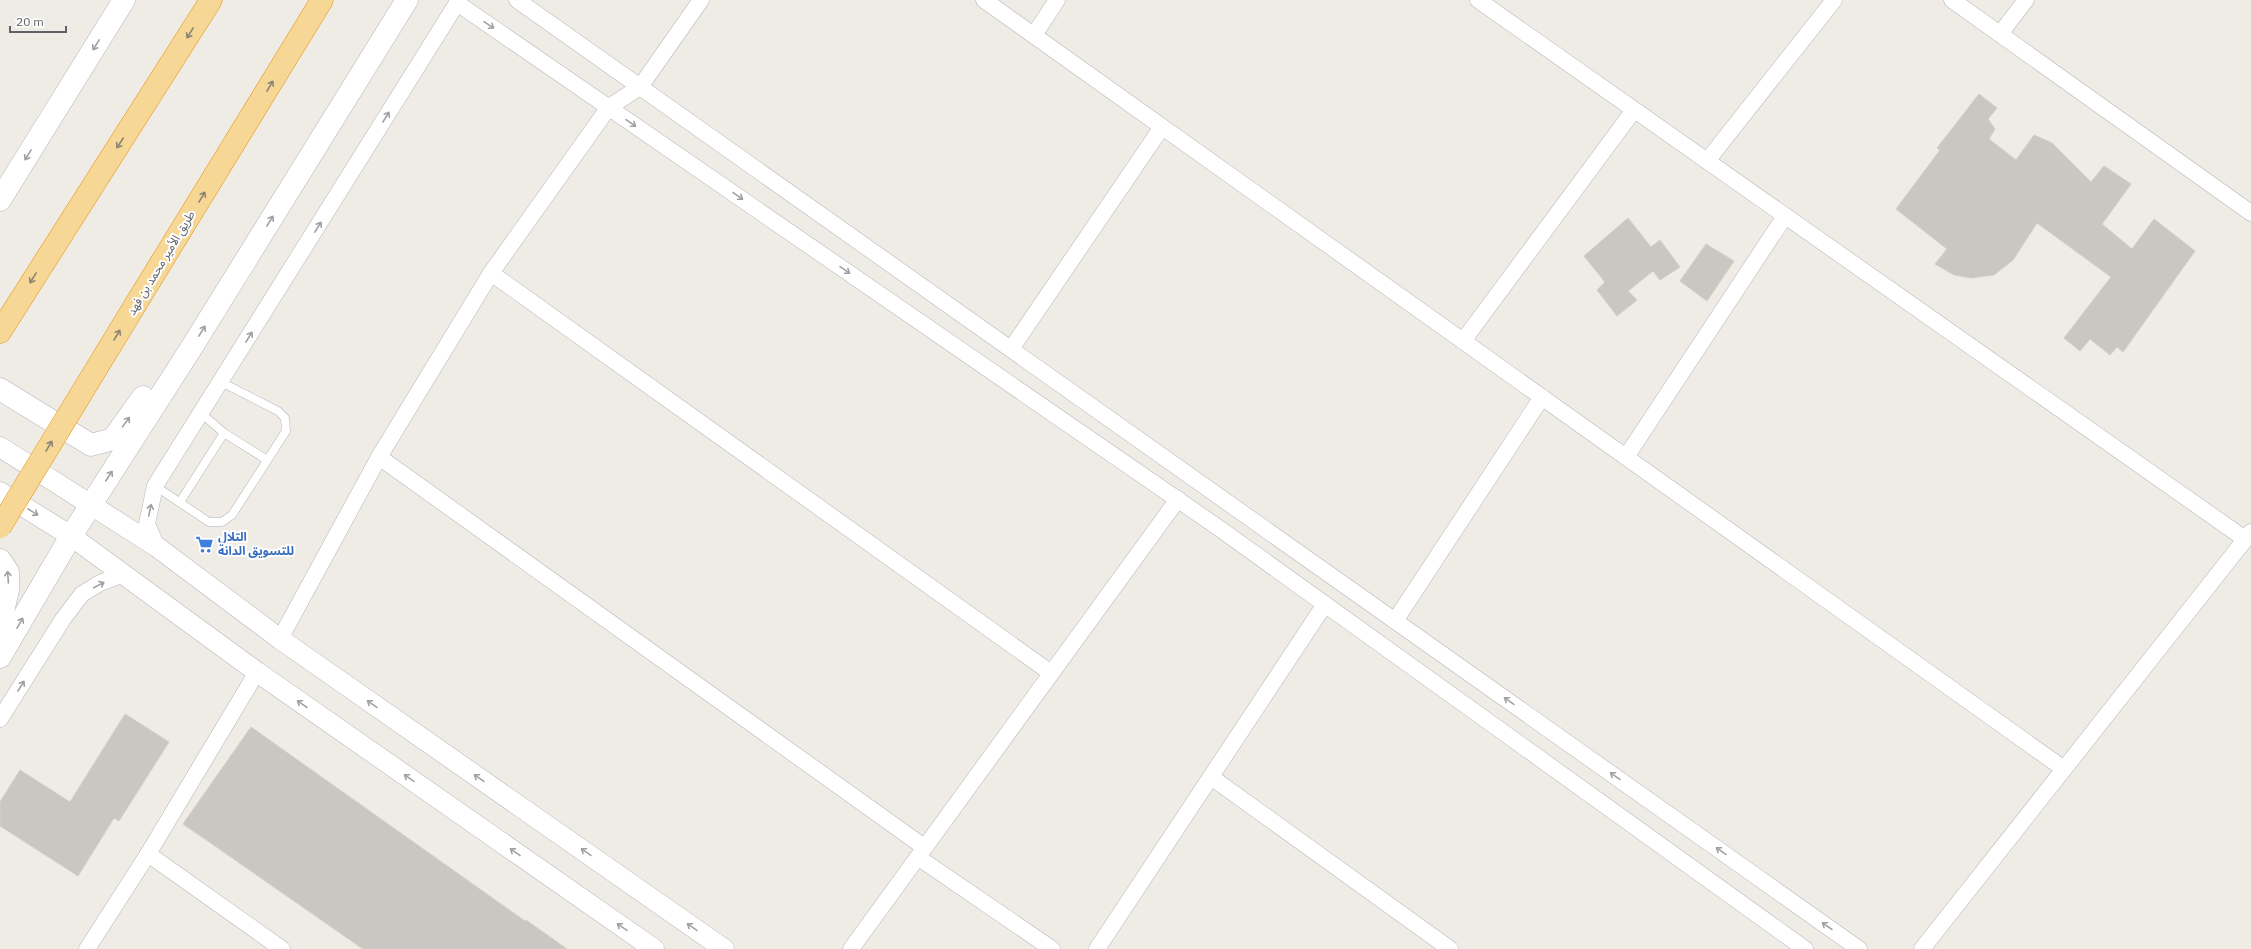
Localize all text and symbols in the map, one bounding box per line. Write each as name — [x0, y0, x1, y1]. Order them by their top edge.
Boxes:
scale bar — [10, 8, 66, 34]
text: 20 m — [16, 14, 44, 29]
one-way arrow — [483, 21, 494, 29]
one-way arrow — [186, 27, 194, 39]
one-way arrow — [92, 39, 100, 51]
one-way arrow — [266, 80, 274, 92]
one-way arrow — [383, 111, 391, 123]
one-way arrow — [625, 119, 636, 127]
one-way arrow — [116, 137, 124, 148]
one-way arrow — [23, 150, 32, 161]
one-way arrow — [198, 191, 206, 203]
one-way arrow — [732, 193, 744, 201]
street label: طريق الأمير محمد بن فهد — [123, 208, 199, 318]
one-way arrow — [266, 216, 274, 227]
one-way arrow — [314, 221, 322, 233]
one-way arrow — [839, 266, 850, 274]
one-way arrow — [29, 273, 38, 284]
one-way arrow — [197, 326, 206, 337]
one-way arrow — [114, 329, 122, 341]
one-way arrow — [245, 332, 253, 343]
one-way arrow — [122, 416, 130, 427]
one-way arrow — [46, 440, 54, 452]
one-way arrow — [105, 471, 113, 482]
one-way arrow — [147, 504, 155, 517]
one-way arrow — [27, 509, 39, 517]
place label: التلال للتسويق الدانة — [218, 529, 294, 558]
supermarket icon: التلال للتسويق الدانة — [195, 534, 215, 554]
one-way arrow — [4, 571, 11, 584]
one-way arrow — [93, 580, 105, 588]
one-way arrow — [16, 617, 24, 629]
one-way arrow — [17, 681, 25, 692]
one-way arrow — [1503, 697, 1514, 705]
one-way arrow — [297, 700, 308, 708]
one-way arrow — [367, 700, 378, 708]
one-way arrow — [1610, 772, 1621, 780]
one-way arrow — [403, 774, 414, 782]
one-way arrow — [474, 774, 485, 782]
one-way arrow — [1716, 847, 1727, 855]
one-way arrow — [510, 848, 521, 856]
one-way arrow — [580, 848, 591, 856]
one-way arrow — [1822, 922, 1833, 931]
one-way arrow — [617, 923, 628, 931]
one-way arrow — [687, 923, 698, 931]

